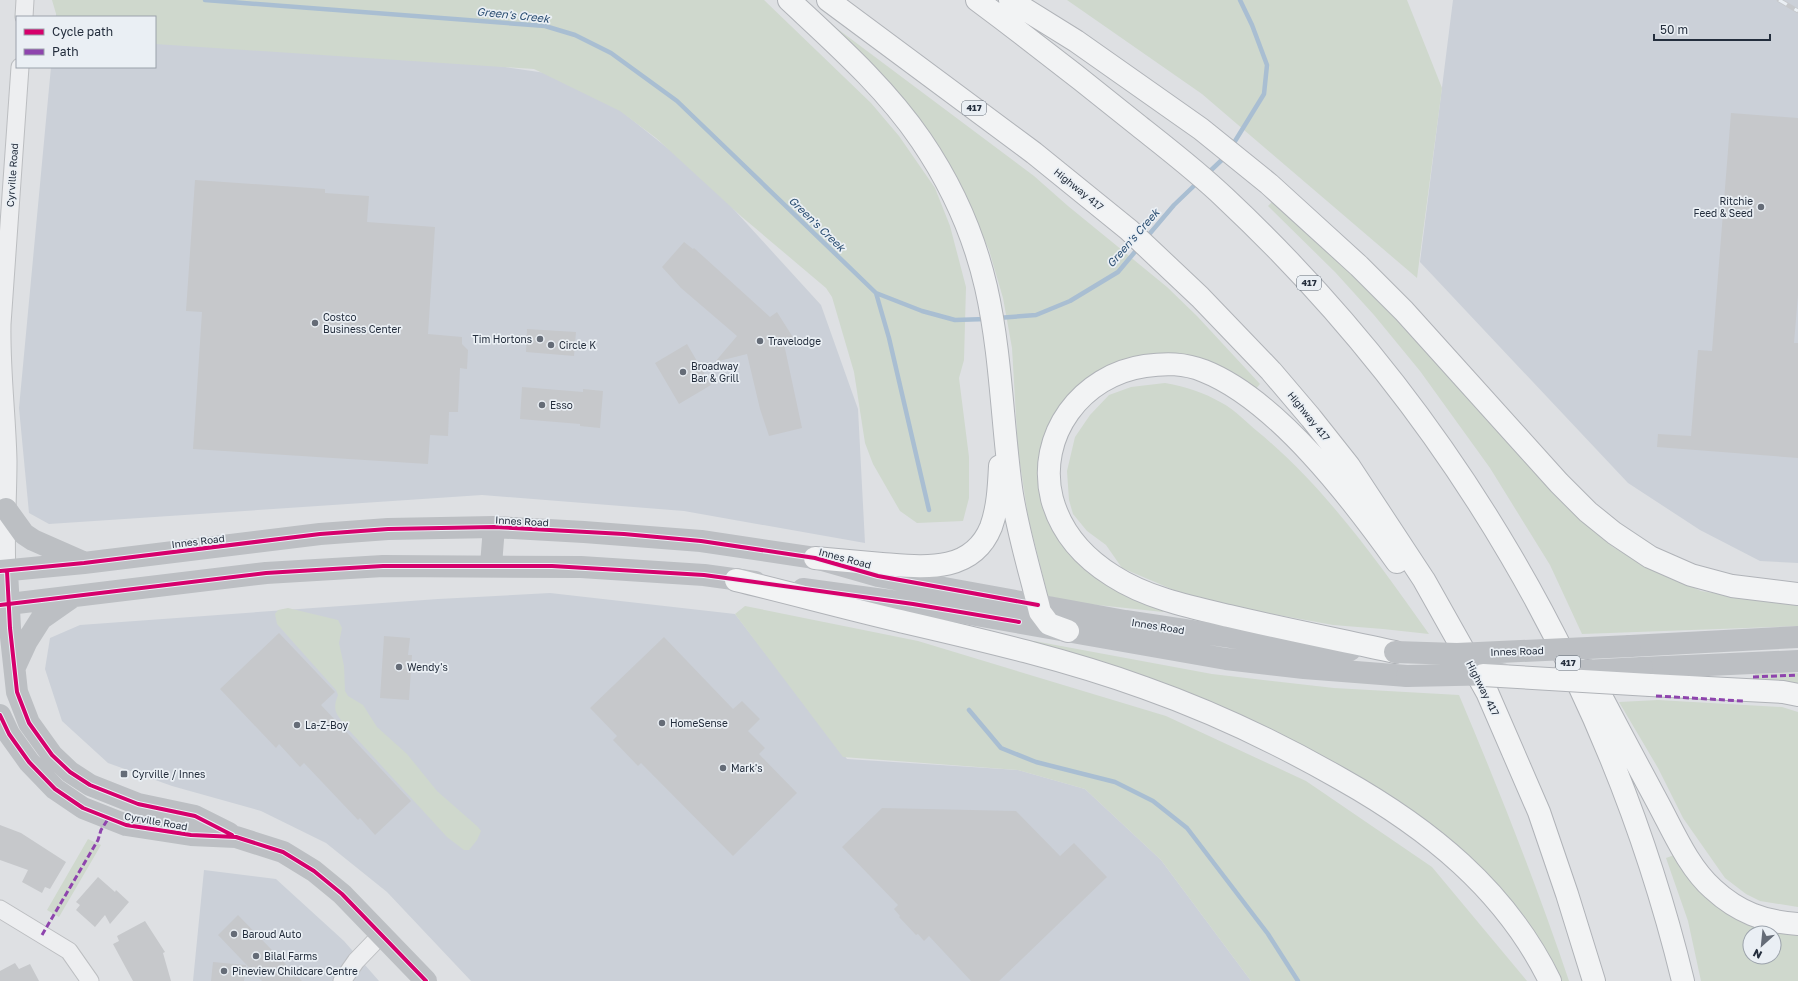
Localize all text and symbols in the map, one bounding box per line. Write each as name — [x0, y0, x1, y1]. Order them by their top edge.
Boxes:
water label: Green's Creek — [476, 4, 552, 25]
legend — [16, 16, 156, 68]
scale bar — [1654, 16, 1770, 42]
text: 50 m — [1660, 22, 1688, 37]
text: Cycle path — [52, 24, 113, 39]
text: Path — [52, 44, 79, 59]
road number: 417 — [962, 101, 986, 115]
street label: Cyrville Road — [4, 143, 20, 207]
street label: Highway 417 — [1052, 165, 1106, 213]
water label: Green's Creek — [787, 194, 849, 255]
place label: Ritchie Feed & Seed — [1694, 195, 1753, 219]
marker: Ritchie Feed & Seed — [1756, 202, 1766, 212]
water label: Green's Creek — [1104, 205, 1163, 269]
road number: 417 — [1297, 276, 1321, 290]
place label: Costco Business Center — [323, 311, 401, 335]
marker: Costco Business Center — [310, 318, 320, 328]
place label: Tim Hortons — [473, 333, 532, 345]
marker: Tim Hortons — [535, 334, 545, 344]
place label: Travelodge — [768, 335, 821, 347]
marker: Travelodge — [755, 336, 765, 346]
place label: Circle K — [559, 339, 596, 351]
marker: Circle K — [546, 340, 556, 350]
place label: Broadway Bar & Grill — [691, 360, 739, 384]
marker: Broadway Bar & Grill — [678, 367, 688, 377]
street label: Highway 417 — [1285, 389, 1333, 443]
place label: Esso — [550, 399, 573, 411]
marker: Esso — [537, 400, 547, 410]
street label: Innes Road — [495, 514, 549, 528]
street label: Innes Road — [171, 532, 225, 550]
street label: Innes Road — [818, 545, 872, 571]
street label: Innes Road — [1131, 616, 1185, 636]
street label: Innes Road — [1490, 644, 1544, 658]
road number: 417 — [1556, 656, 1580, 670]
street label: Highway 417 — [1464, 658, 1502, 718]
place label: Wendy's — [407, 661, 448, 673]
marker: Wendy's — [394, 662, 404, 672]
place label: HomeSense — [670, 717, 728, 729]
marker: HomeSense — [657, 718, 667, 728]
place label: La-Z-Boy — [305, 719, 349, 731]
marker: La-Z-Boy — [292, 720, 302, 730]
place label: Mark's — [731, 762, 763, 774]
marker: Mark's — [718, 763, 728, 773]
place label: Cyrville / Innes — [132, 768, 205, 780]
marker: Cyrville / Innes — [119, 769, 129, 779]
street label: Cyrville Road — [123, 810, 189, 832]
north arrow — [1742, 925, 1782, 965]
place label: Baroud Auto — [242, 928, 301, 940]
marker: Baroud Auto — [229, 929, 239, 939]
text: N — [1751, 947, 1764, 962]
place label: Bilal Farms — [264, 950, 317, 962]
marker: Bilal Farms — [251, 951, 261, 961]
place label: Pineview Childcare Centre — [232, 965, 358, 977]
marker: Pineview Childcare Centre — [219, 966, 229, 976]

